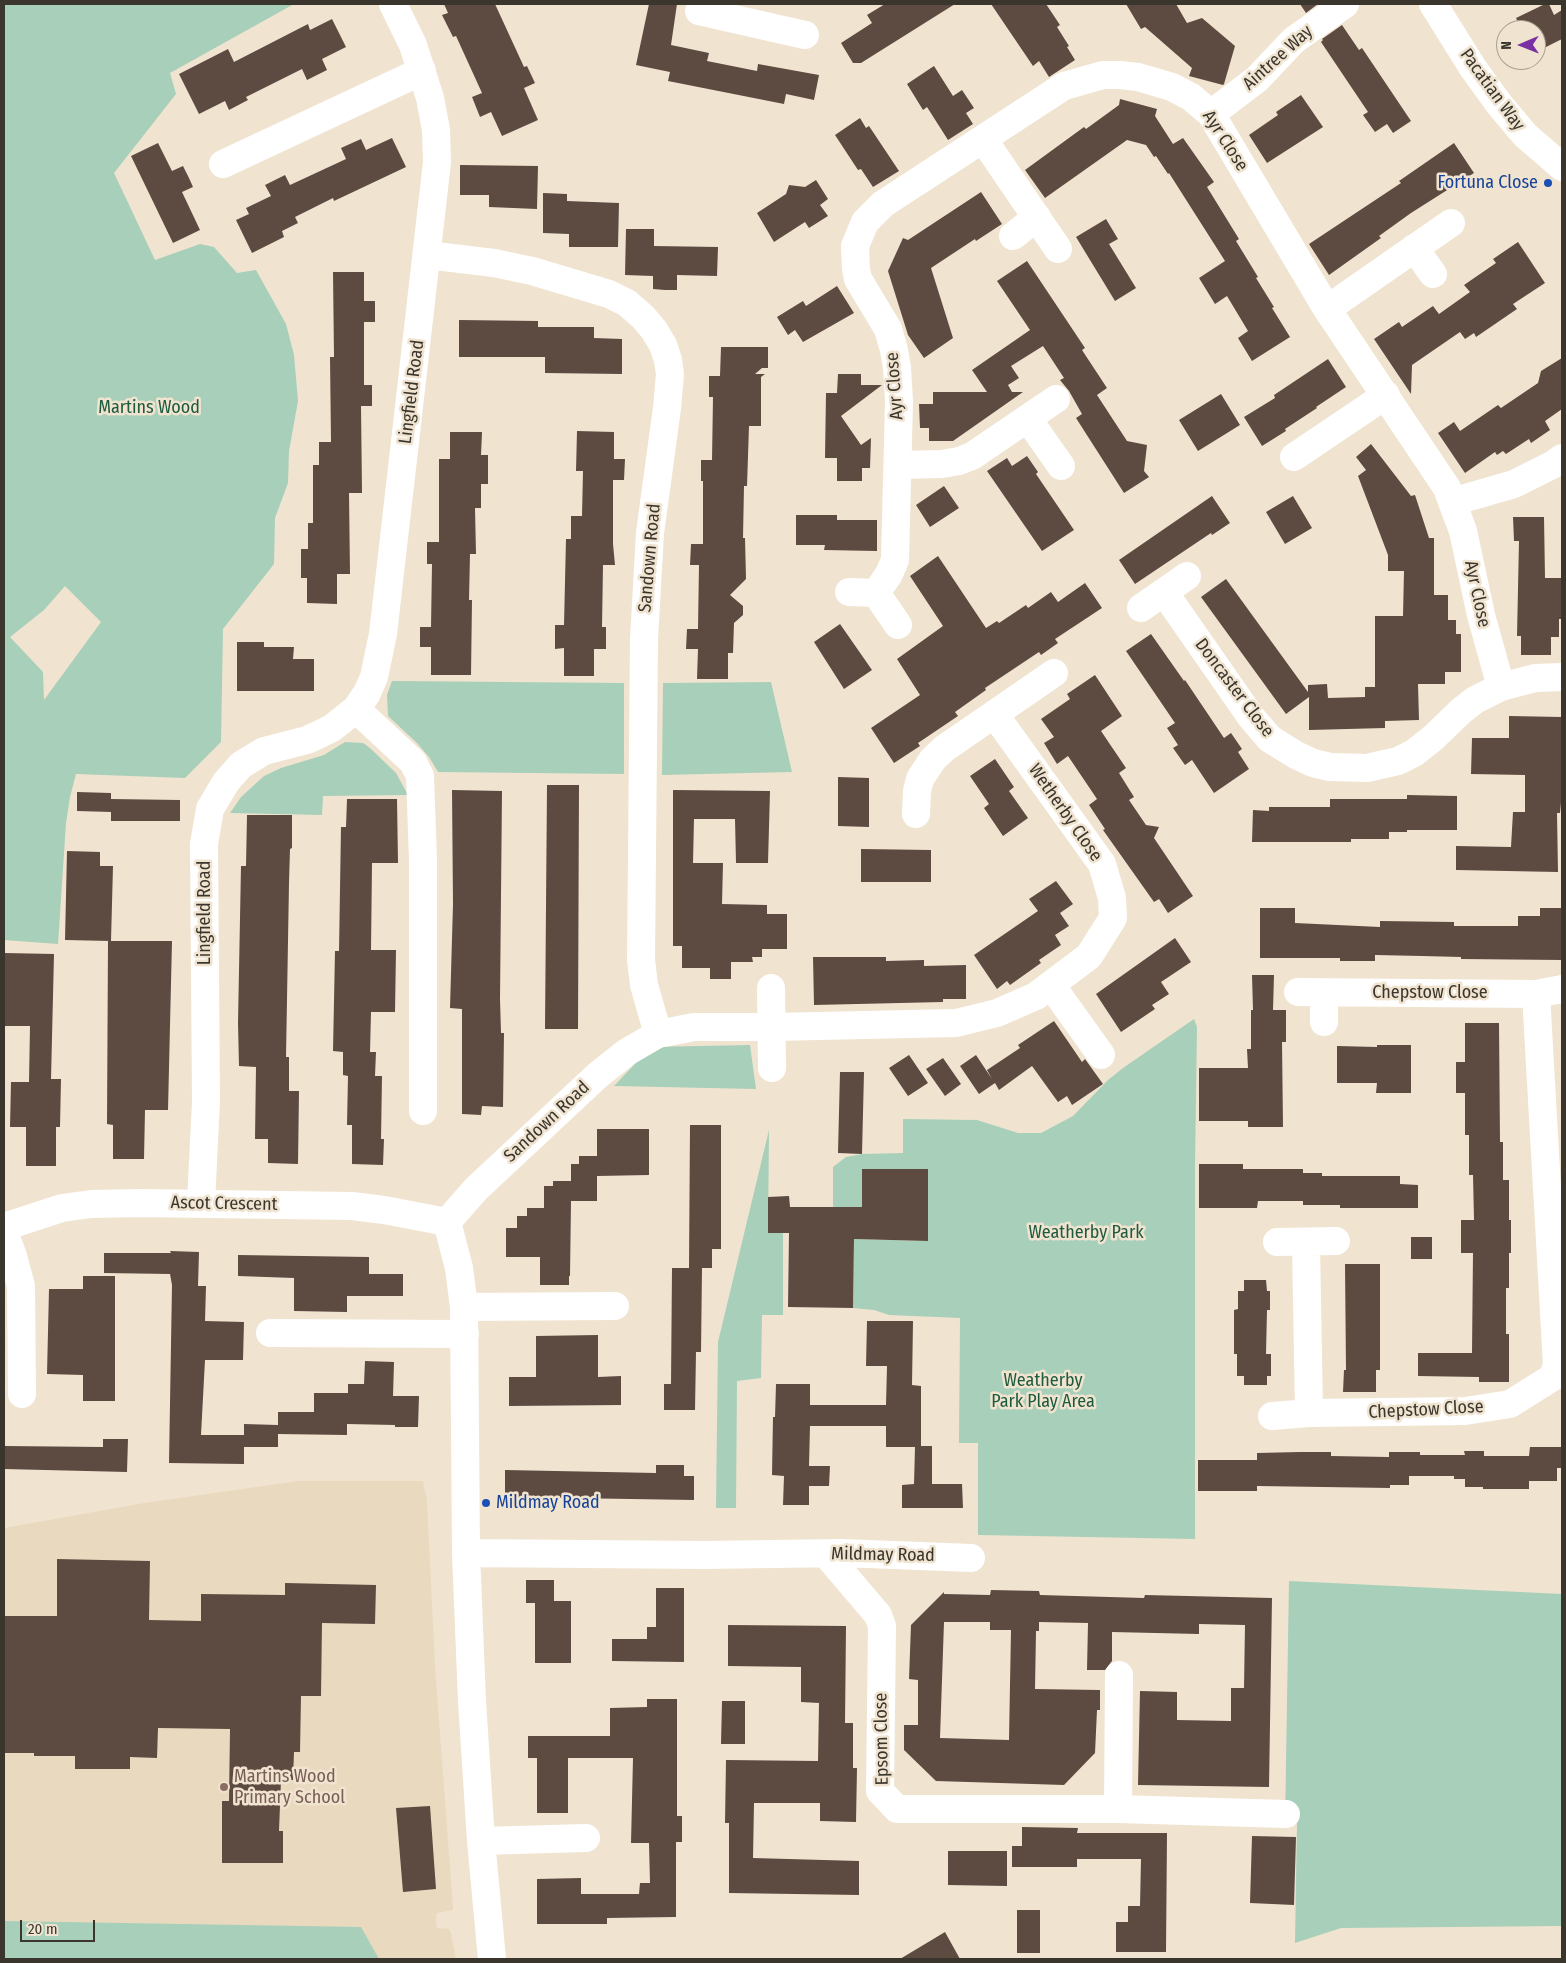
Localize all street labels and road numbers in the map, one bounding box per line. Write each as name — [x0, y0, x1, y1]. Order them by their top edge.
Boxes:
street label: Aintree Way — [1239, 21, 1317, 95]
street label: Pacatian Way — [1455, 45, 1529, 135]
street label: Ayr Close — [1198, 107, 1252, 175]
street label: Lingfield Road — [395, 339, 429, 445]
street label: Ayr Close — [882, 351, 908, 421]
street label: Sandown Road — [634, 503, 666, 613]
street label: Ayr Close — [1459, 559, 1495, 629]
street label: Doncaster Close — [1190, 634, 1278, 742]
street label: Wetherby Close — [1023, 760, 1107, 866]
street label: Lingfield Road — [194, 861, 216, 965]
street label: Chepstow Close — [1372, 982, 1488, 1004]
street label: Sandown Road — [500, 1077, 594, 1167]
street label: Ascot Crescent — [170, 1192, 278, 1216]
street label: Chepstow Close — [1368, 1396, 1484, 1424]
street label: Mildmay Road — [831, 1543, 935, 1567]
street label: Epsom Close — [870, 1692, 894, 1786]

